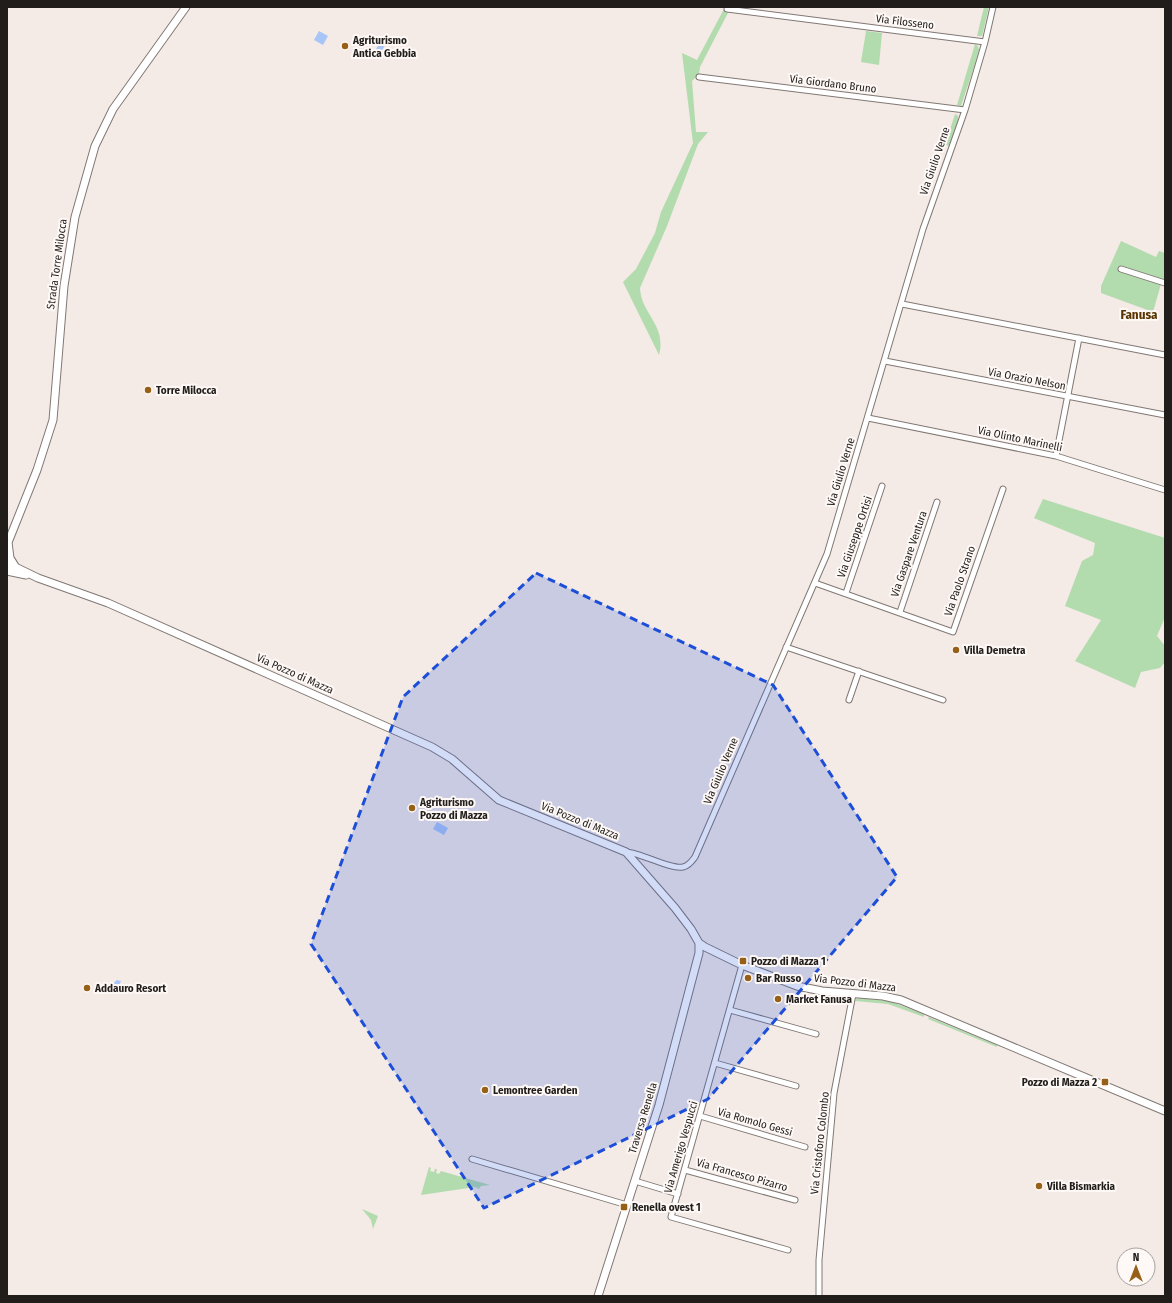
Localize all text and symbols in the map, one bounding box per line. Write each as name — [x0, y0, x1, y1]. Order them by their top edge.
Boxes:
street label: Via Filosseno — [875, 12, 935, 32]
place label: Agriturismo Antica Gebbia — [352, 34, 417, 60]
marker: Agriturismo Antica Gebbia — [340, 41, 350, 51]
street label: Via Giordano Bruno — [789, 72, 877, 96]
street label: Via Giulio Verne — [917, 125, 953, 197]
street label: Strada Torre Milocca — [44, 218, 70, 310]
district label: Fanusa — [1120, 307, 1158, 322]
street label: Via Orazio Nelson — [987, 365, 1067, 393]
place label: Torre Milocca — [156, 384, 217, 397]
marker: Torre Milocca — [143, 385, 153, 395]
street label: Via Olinto Marinelli — [977, 424, 1064, 454]
street label: Via Giulio Verne — [824, 436, 858, 508]
street label: Via Giuseppe Ortisi — [835, 494, 875, 580]
street label: Via Gaspare Ventura — [888, 509, 930, 599]
street label: Via Paolo Strano — [942, 544, 978, 618]
place label: Villa Demetra — [963, 644, 1026, 657]
marker: Villa Demetra — [951, 645, 961, 655]
street label: Via Pozzo di Mazza — [255, 651, 335, 697]
street label: Via Giulio Verne — [701, 736, 741, 806]
place label: Agriturismo Pozzo di Mazza — [419, 796, 488, 822]
street label: Via Pozzo di Mazza — [539, 799, 621, 843]
marker: Agriturismo Pozzo di Mazza — [407, 803, 417, 813]
place label: Pozzo di Mazza 1 — [751, 955, 826, 968]
marker: Pozzo di Mazza 1 — [738, 956, 748, 966]
street label: Via Pozzo di Mazza — [813, 971, 897, 995]
place label: Bar Russo — [756, 972, 801, 985]
marker: Bar Russo — [743, 973, 753, 983]
place label: Addauro Resort — [94, 982, 166, 995]
marker: Addauro Resort — [82, 983, 92, 993]
place label: Market Fanusa — [786, 993, 852, 1006]
marker: Market Fanusa — [773, 994, 783, 1004]
place label: Pozzo di Mazza 2 — [1022, 1076, 1097, 1089]
marker: Pozzo di Mazza 2 — [1100, 1077, 1110, 1087]
street label: Traversa Renella — [626, 1081, 660, 1155]
place label: Lemontree Garden — [493, 1084, 578, 1097]
marker: Lemontree Garden — [480, 1085, 490, 1095]
street label: Via Cristoforo Colombo — [808, 1091, 832, 1195]
street label: Via Amerigo Vespucci — [662, 1099, 700, 1194]
street label: Via Romolo Gessi — [716, 1105, 794, 1139]
street label: Via Francesco Pizarro — [695, 1156, 789, 1194]
place label: Villa Bismarkia — [1046, 1180, 1115, 1193]
marker: Villa Bismarkia — [1034, 1181, 1044, 1191]
place label: Renella ovest 1 — [632, 1201, 701, 1214]
marker: Renella ovest 1 — [619, 1202, 629, 1212]
north arrow — [1116, 1247, 1156, 1287]
text: N — [1133, 1251, 1139, 1264]

